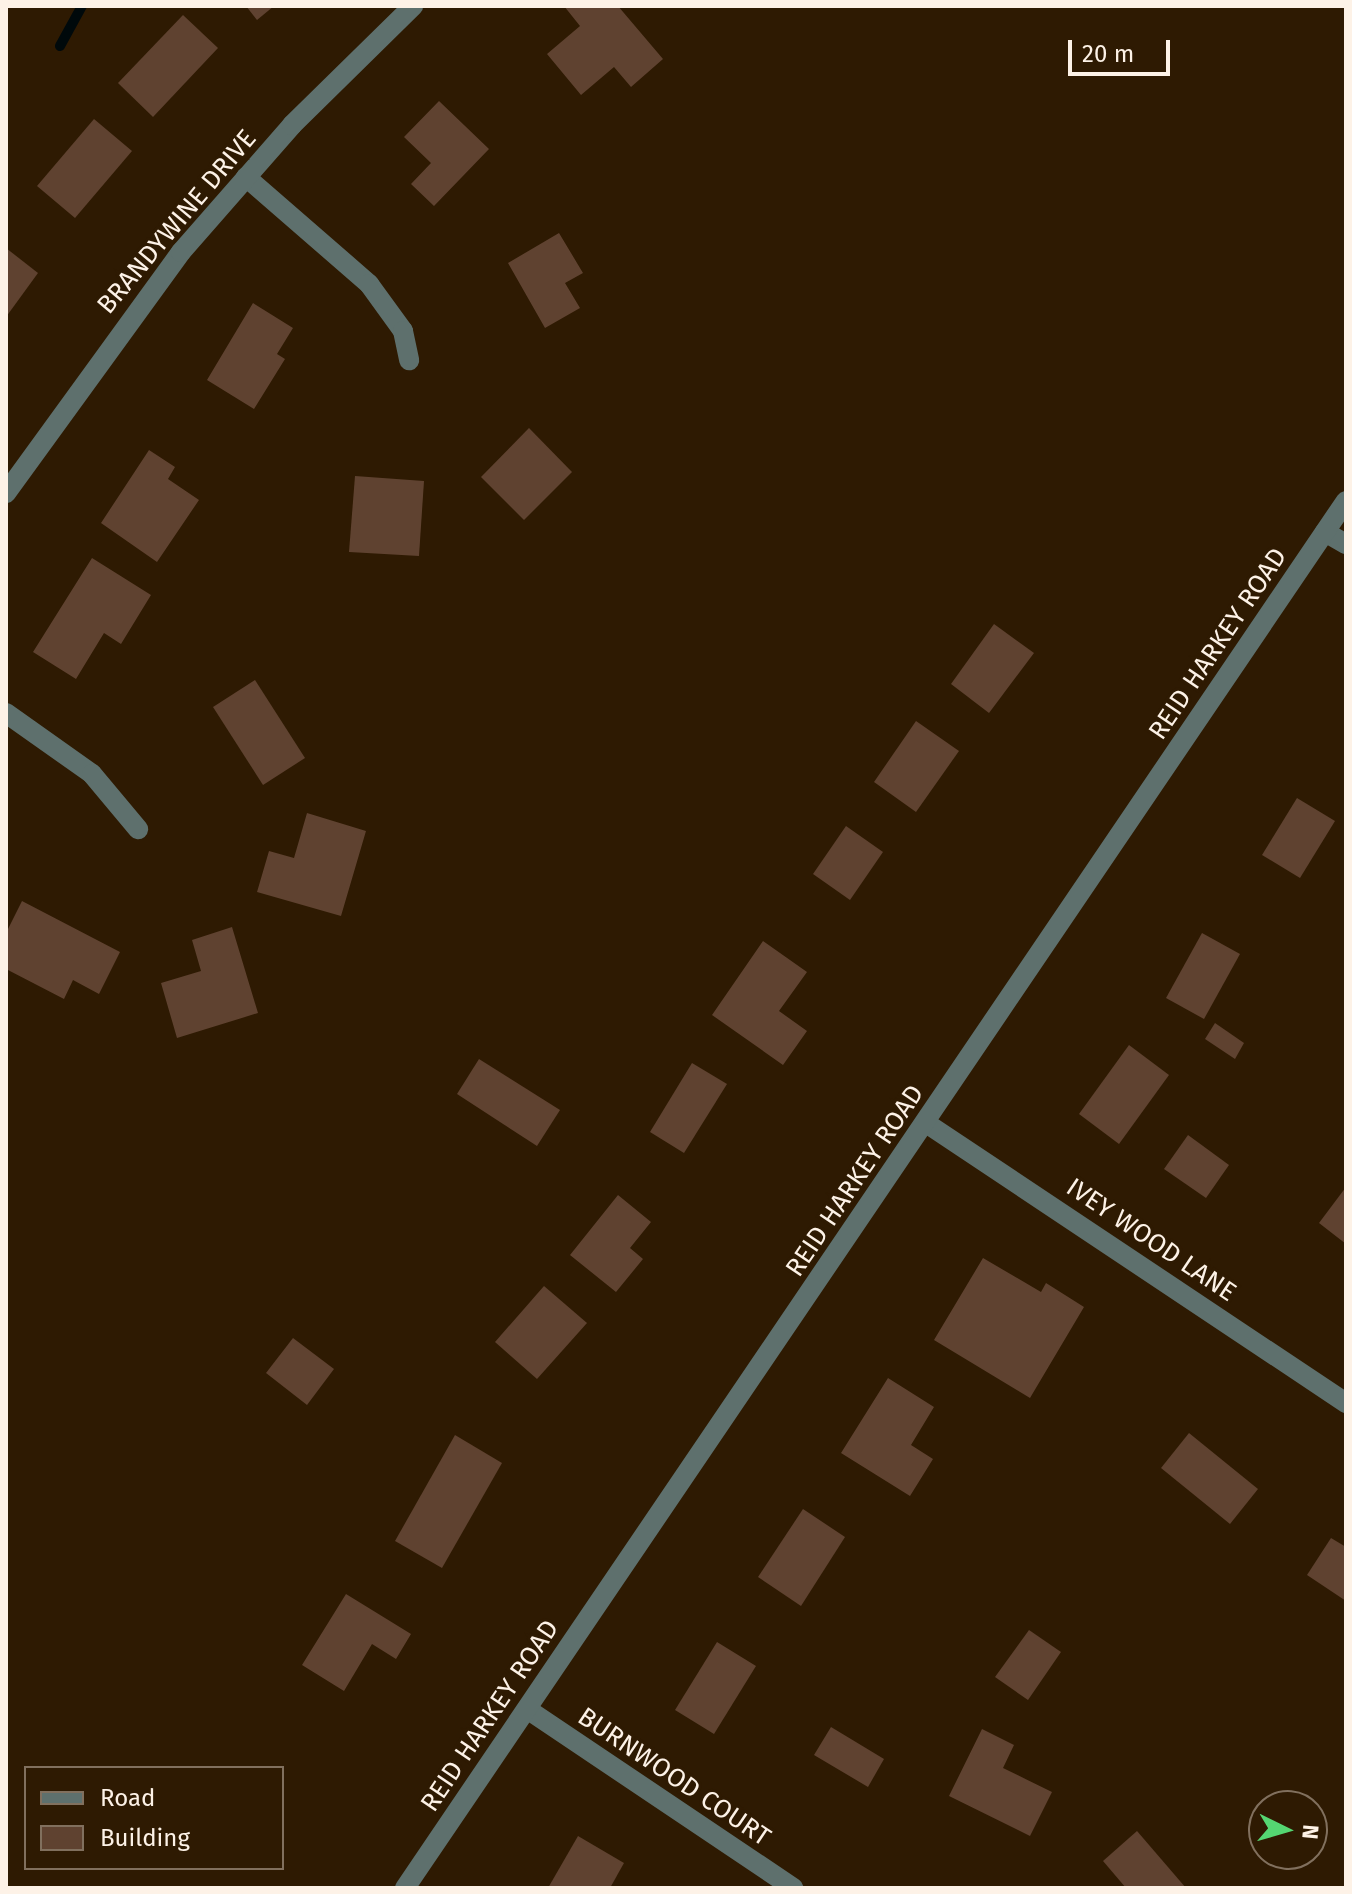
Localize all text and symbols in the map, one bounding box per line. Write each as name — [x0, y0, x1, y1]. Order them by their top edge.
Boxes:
scale bar — [1072, 24, 1174, 74]
text: 20 m — [1082, 40, 1134, 68]
street label: BRANDYWINE DRIVE — [91, 124, 263, 320]
street label: REID HARKEY ROAD — [1142, 542, 1294, 746]
street label: REID HARKEY ROAD — [779, 1079, 931, 1283]
street label: IVEY WOOD LANE — [1060, 1172, 1242, 1308]
street label: REID HARKEY ROAD — [414, 1614, 566, 1818]
street label: BURNWOOD COURT — [572, 1701, 776, 1853]
legend — [24, 1766, 284, 1870]
text: Road — [100, 1784, 155, 1812]
north arrow — [1248, 1790, 1328, 1870]
text: Building — [100, 1824, 190, 1852]
text: N — [1296, 1824, 1324, 1840]

